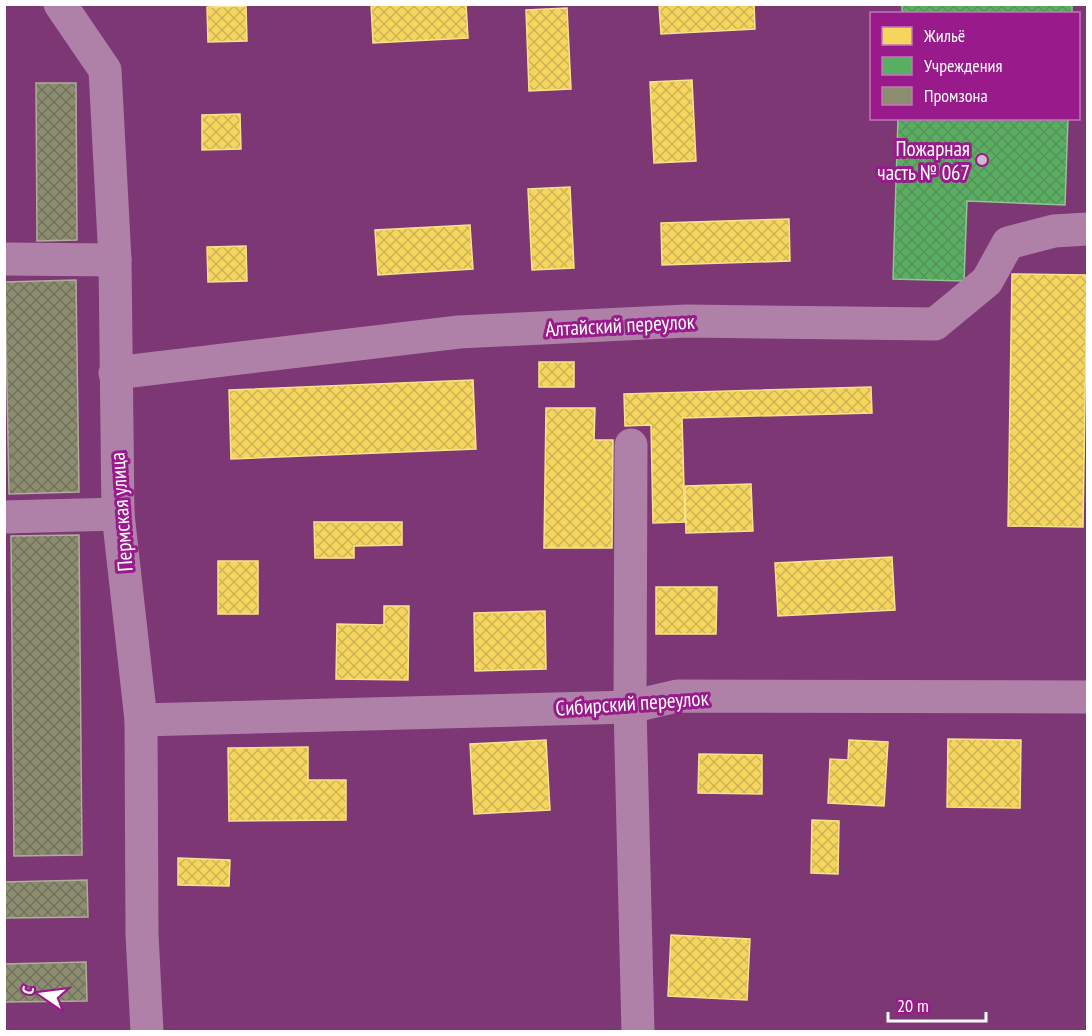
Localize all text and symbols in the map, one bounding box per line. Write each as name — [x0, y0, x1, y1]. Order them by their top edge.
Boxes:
legend — [870, 12, 1080, 120]
text: Жильё — [923, 24, 965, 47]
text: Учреждения — [924, 54, 1002, 77]
text: Промзона — [924, 84, 988, 107]
place label: Пожарная часть № 067 — [877, 135, 970, 186]
marker: Пожарная часть № 067 — [975, 153, 989, 167]
street label: Алтайский переулок — [545, 308, 695, 342]
street label: Пермская улица — [103, 452, 139, 572]
street label: Сибирский переулок — [555, 684, 709, 722]
north arrow — [12, 964, 72, 1024]
text: С — [17, 984, 38, 996]
scale bar — [888, 985, 986, 1023]
text: 20 m — [897, 994, 929, 1017]

